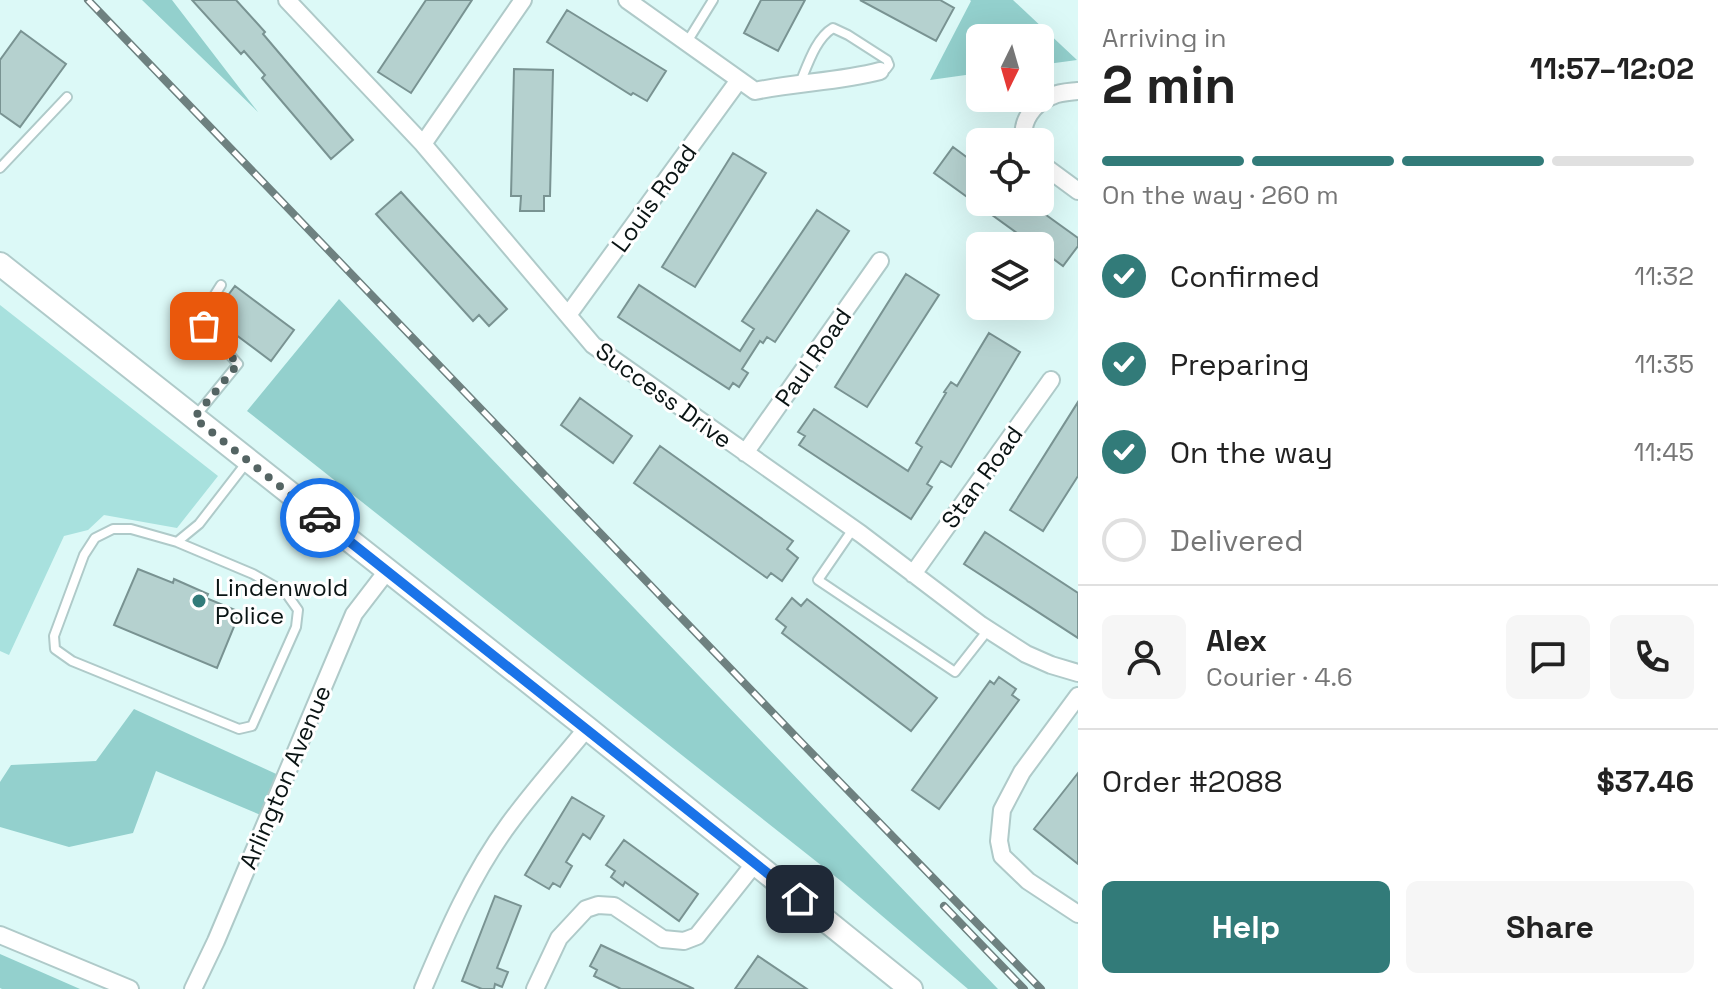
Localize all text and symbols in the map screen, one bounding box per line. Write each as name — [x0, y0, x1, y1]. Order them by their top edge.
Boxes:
text: Arriving in — [1102, 21, 1226, 55]
north arrow — [966, 24, 1054, 112]
map controls — [966, 24, 1054, 320]
text: 11:57–12:02 — [1530, 49, 1694, 88]
text: 2 min — [1102, 52, 1236, 118]
button: locate — [966, 128, 1054, 216]
street label: Louis Road — [604, 138, 704, 258]
text: On the way · 260 m — [1102, 178, 1339, 212]
button: layers — [966, 232, 1054, 320]
icon: check — [1102, 254, 1146, 298]
text: Confirmed — [1170, 257, 1320, 296]
text: 11:32 — [1634, 259, 1694, 293]
pin — [170, 292, 238, 360]
street label: Paul Road — [768, 302, 858, 412]
icon: bag — [182, 304, 226, 348]
street label: Success Drive — [590, 335, 738, 455]
icon: check — [1102, 342, 1146, 386]
text: Preparing — [1170, 345, 1309, 384]
text: 11:35 — [1634, 347, 1694, 381]
street label: Stan Road — [934, 420, 1030, 534]
icon: check — [1102, 430, 1146, 474]
text: On the way — [1170, 433, 1333, 472]
text: 11:45 — [1634, 435, 1694, 469]
courier — [280, 478, 360, 558]
icon: car — [298, 496, 342, 540]
text: Delivered — [1170, 521, 1304, 560]
place label: Lindenwold Police — [215, 572, 348, 631]
marker: Lindenwold Police — [190, 592, 208, 610]
button: person — [1102, 615, 1186, 699]
button: chat — [1506, 615, 1590, 699]
button: phone — [1610, 615, 1694, 699]
text: Alex — [1206, 621, 1267, 660]
text: Courier · 4.6 — [1206, 660, 1353, 694]
street label: Arlington Avenue — [232, 680, 338, 874]
text: Order #2088 — [1102, 762, 1282, 801]
text: $37.46 — [1596, 762, 1694, 801]
pin — [766, 865, 834, 933]
icon: home — [778, 877, 822, 921]
button: Help — [1102, 881, 1390, 973]
button: Share — [1406, 881, 1694, 973]

